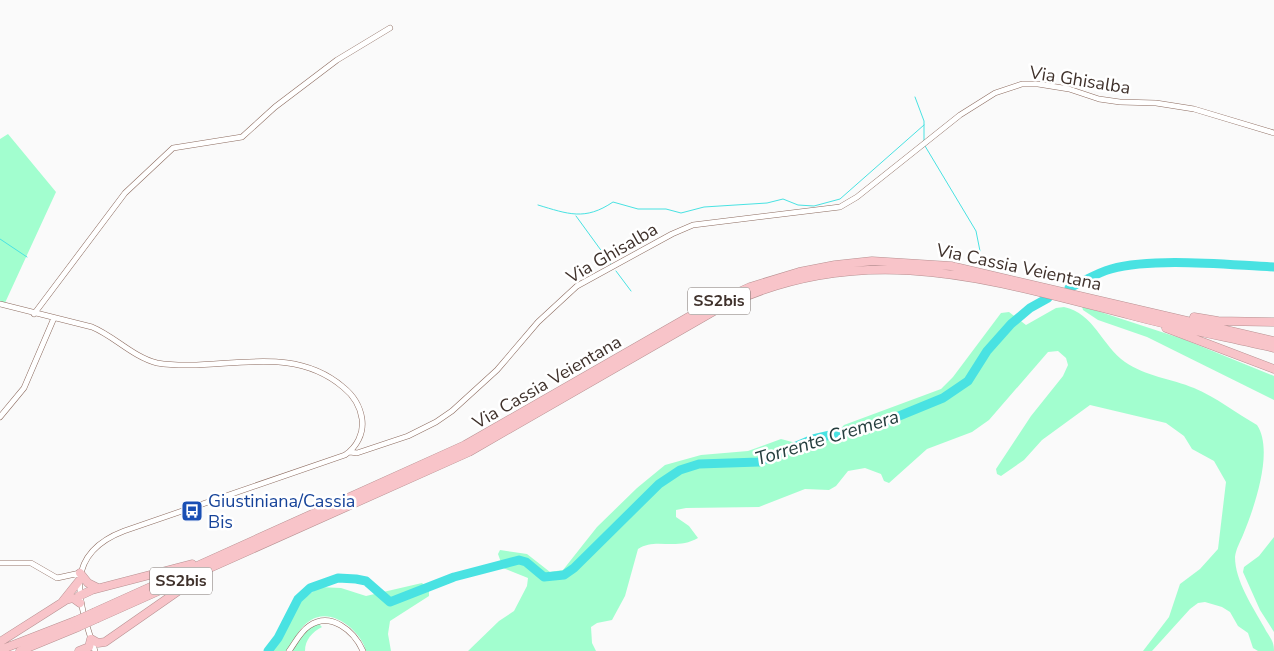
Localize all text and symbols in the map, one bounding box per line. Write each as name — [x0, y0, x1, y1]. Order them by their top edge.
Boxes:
street label: Via Ghisalba — [1027, 60, 1132, 100]
street label: Via Ghisalba — [561, 217, 662, 289]
street label: Via Cassia Veientana — [933, 238, 1104, 296]
road number: SS2bis — [688, 288, 750, 314]
street label: Via Cassia Veientana — [467, 330, 626, 435]
water label: Torrente Cremera — [752, 404, 902, 472]
place label: Giustiniana/Cassia Bis — [208, 489, 355, 534]
bus stop icon: Giustiniana/Cassia Bis — [180, 499, 204, 523]
road number: SS2bis — [150, 568, 212, 594]

